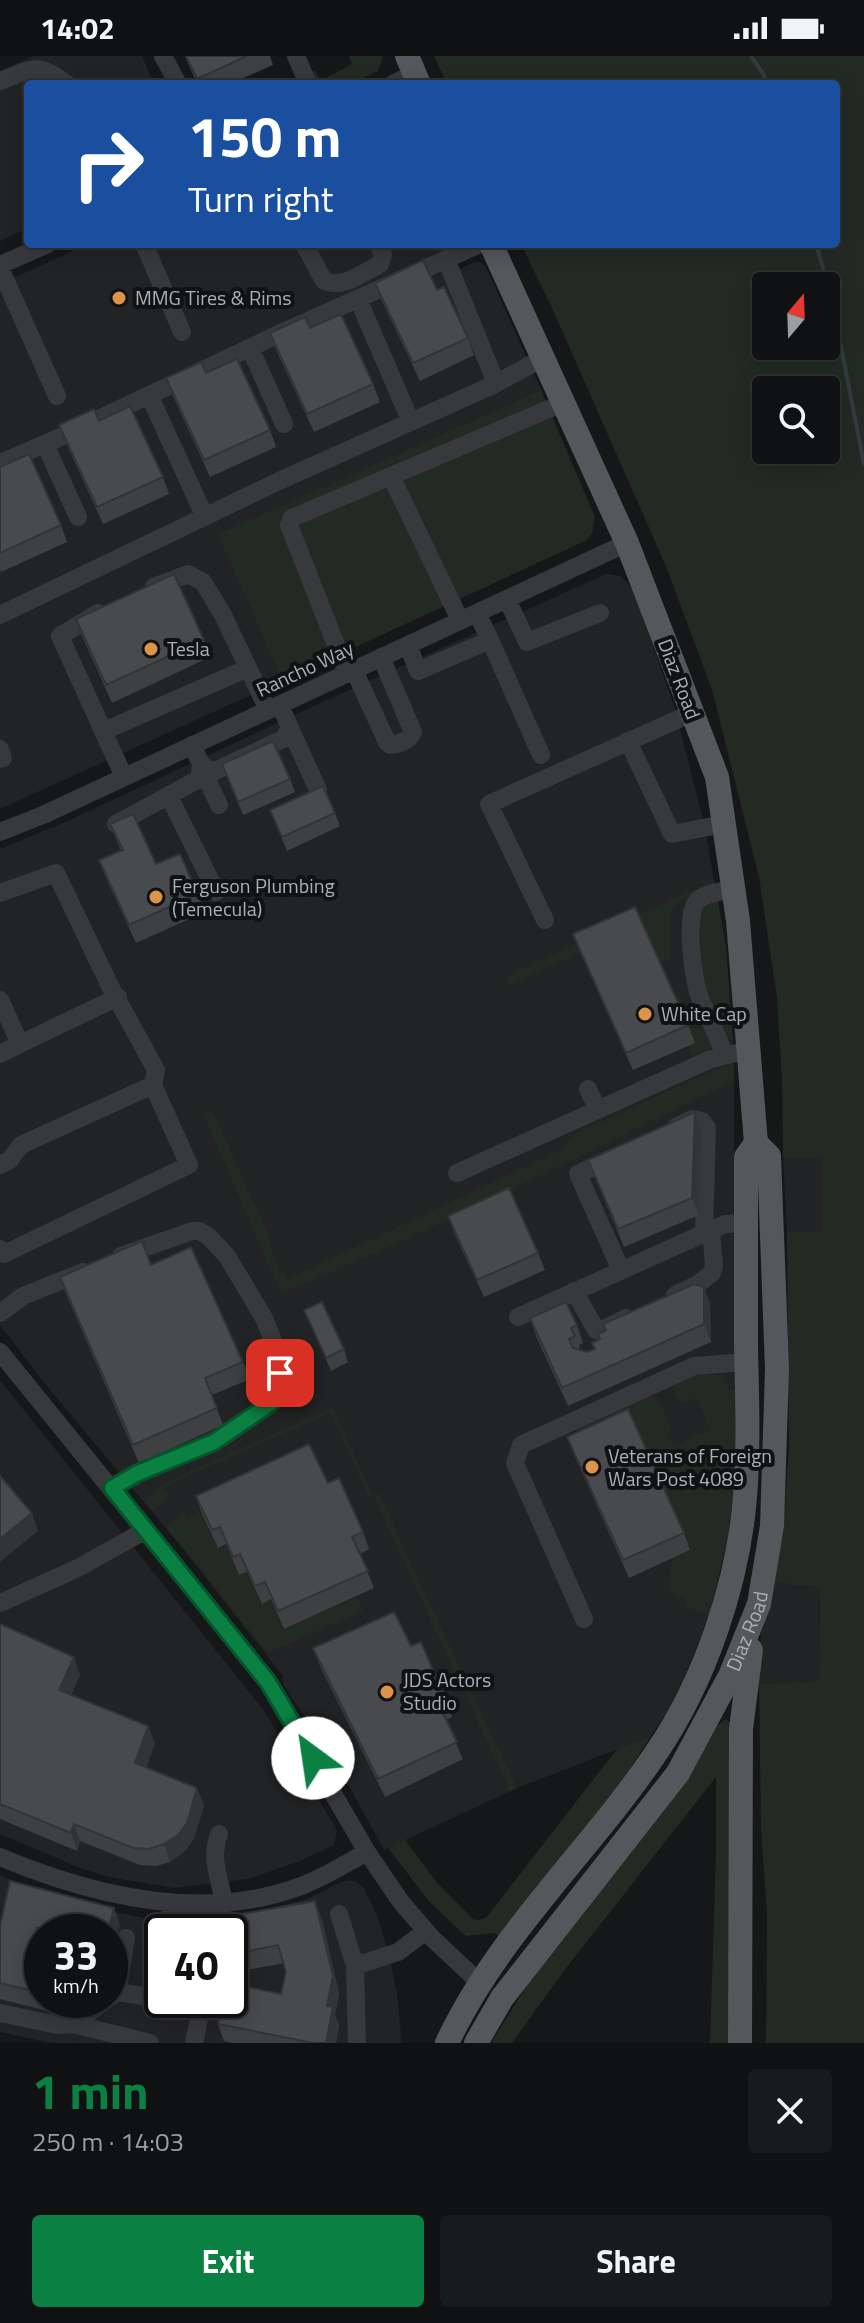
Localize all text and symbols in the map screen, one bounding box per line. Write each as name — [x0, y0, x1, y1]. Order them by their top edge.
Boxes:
text: 14:02 — [40, 5, 115, 51]
text: 150 m — [188, 94, 341, 179]
icon: right — [56, 112, 160, 216]
text: Turn right — [188, 171, 333, 226]
north arrow — [752, 272, 840, 360]
map controls — [752, 272, 840, 464]
place label: MMG Tires & Rims — [135, 282, 292, 313]
marker: MMG Tires & Rims — [110, 289, 128, 307]
button: search — [752, 376, 840, 464]
street label: Rancho Way — [251, 632, 359, 705]
place label: Tesla — [167, 633, 210, 664]
street label: Diaz Road — [650, 634, 709, 724]
marker: Tesla — [142, 640, 160, 658]
place label: Ferguson Plumbing (Temecula) — [172, 870, 335, 924]
marker: Ferguson Plumbing (Temecula) — [147, 888, 165, 906]
place label: White Cap — [661, 998, 747, 1029]
marker: White Cap — [636, 1005, 654, 1023]
pin — [246, 1339, 314, 1407]
icon: arrive — [258, 1351, 302, 1395]
place label: Veterans of Foreign Wars Post 4089 — [608, 1440, 772, 1494]
marker: Veterans of Foreign Wars Post 4089 — [583, 1458, 601, 1476]
street label: Diaz Road — [717, 1589, 776, 1676]
place label: JDS Actors Studio — [403, 1664, 491, 1718]
marker: JDS Actors Studio — [378, 1683, 396, 1701]
position arrow — [271, 1716, 355, 1800]
speed limit sign: 40 — [144, 1914, 248, 2018]
text: 33 — [54, 1925, 98, 1986]
text: km/h — [53, 1970, 99, 2001]
text: 1 min — [32, 2055, 149, 2128]
button: close — [748, 2069, 832, 2153]
text: 250 m · 14:03 — [32, 2122, 184, 2161]
button: Exit — [32, 2215, 424, 2307]
button: Share — [440, 2215, 832, 2307]

